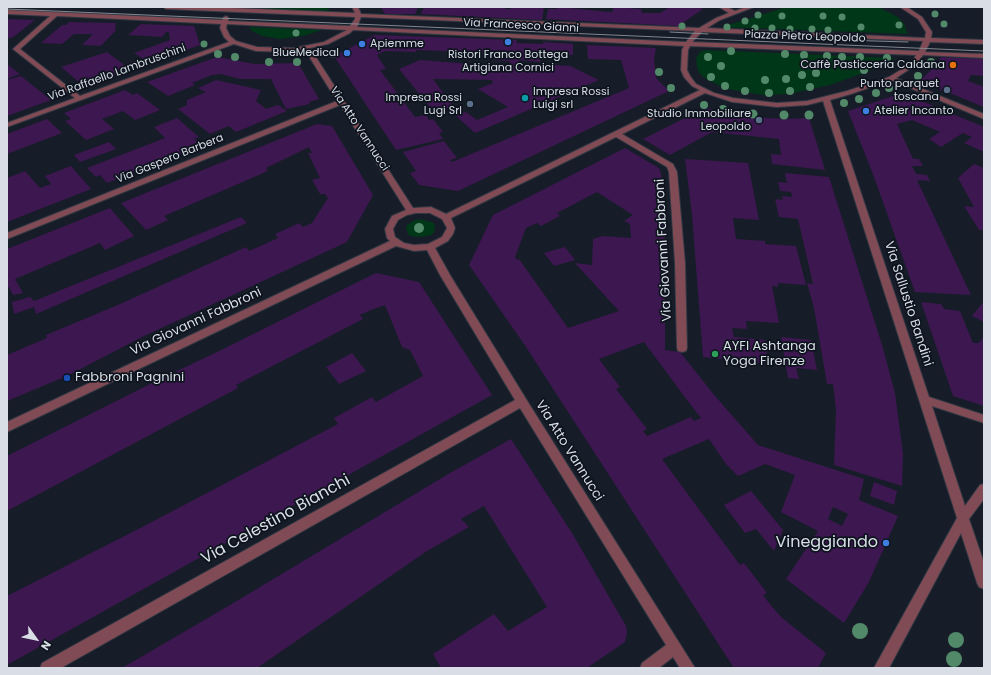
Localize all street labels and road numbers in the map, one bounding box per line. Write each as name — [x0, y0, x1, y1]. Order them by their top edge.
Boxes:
street label: Via Francesco Gianni — [463, 16, 579, 36]
street label: Piazza Pietro Leopoldo — [744, 28, 866, 46]
street label: Via Raffaello Lambruschini — [46, 42, 188, 104]
street label: Via Atto Vannucci — [327, 84, 391, 174]
street label: Via Gaspero Barbera — [114, 131, 226, 187]
street label: Via Giovanni Fabbroni — [652, 178, 676, 322]
street label: Via Sallustio Bandini — [880, 240, 936, 368]
street label: Via Giovanni Fabbroni — [128, 285, 264, 359]
street label: Via Atto Vannucci — [532, 398, 606, 504]
street label: Via Celestino Bianchi — [198, 471, 354, 569]

